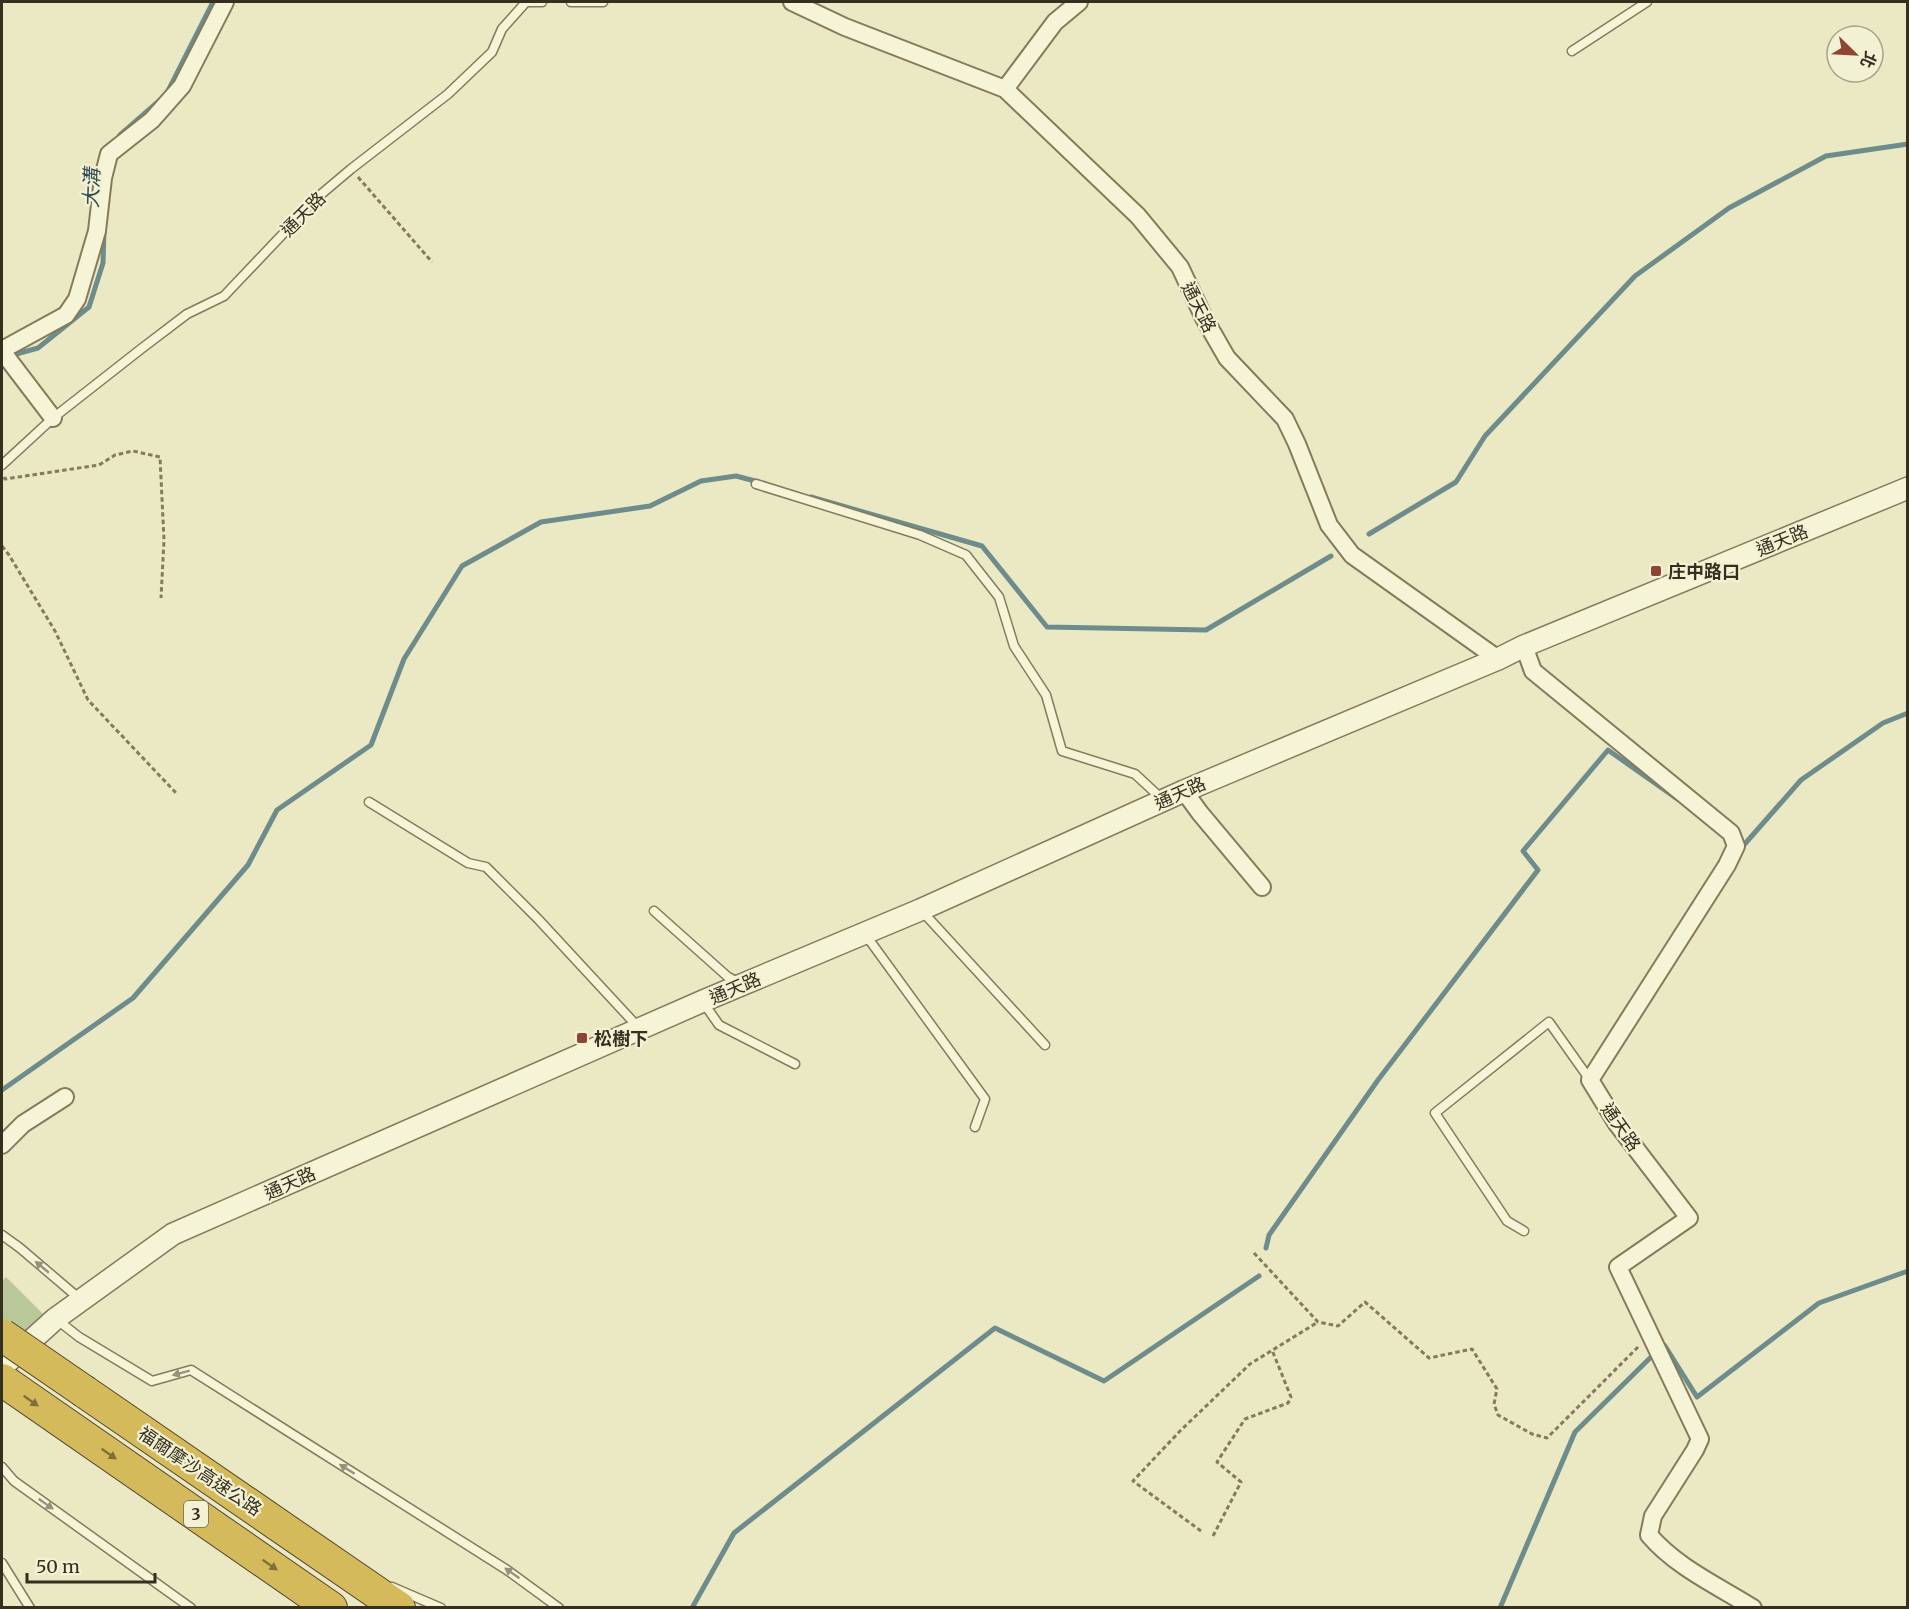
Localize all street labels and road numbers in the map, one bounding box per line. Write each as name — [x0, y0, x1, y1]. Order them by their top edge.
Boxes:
street label: 通天路 — [276, 187, 330, 241]
street label: 通天路 — [1176, 278, 1222, 336]
street label: 通天路 — [1753, 519, 1811, 561]
street label: 通天路 — [1151, 772, 1209, 814]
street label: 通天路 — [706, 967, 764, 1009]
street label: 通天路 — [1596, 1098, 1646, 1156]
street label: 通天路 — [261, 1162, 319, 1204]
street label: 福爾摩沙高速公路 — [134, 1421, 266, 1521]
road number: 3 — [184, 1501, 208, 1527]

